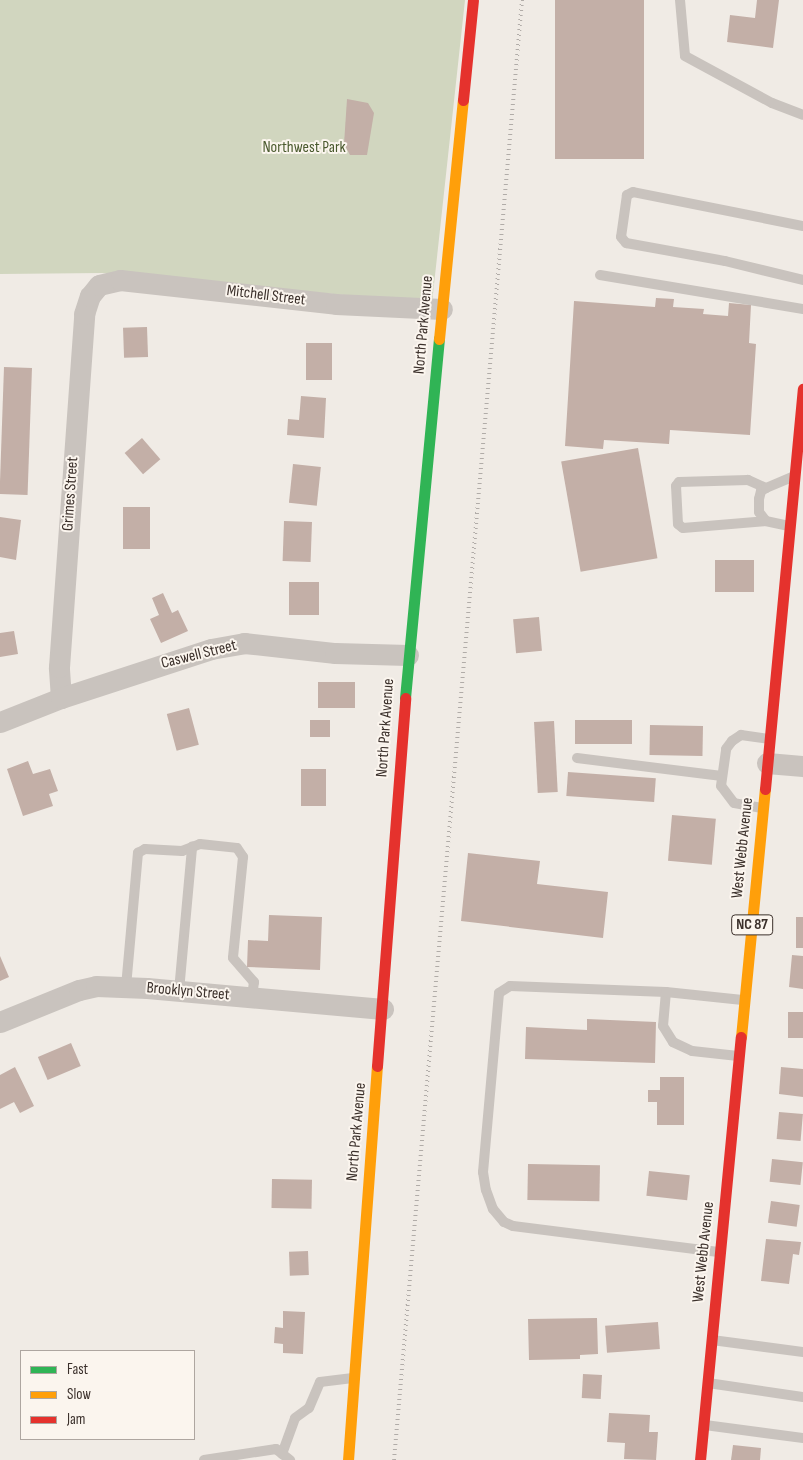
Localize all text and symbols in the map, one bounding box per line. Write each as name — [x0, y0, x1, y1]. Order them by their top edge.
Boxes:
park label: Northwest Park — [262, 138, 346, 158]
street label: North Park Avenue — [410, 275, 438, 375]
street label: Mitchell Street — [226, 282, 306, 310]
street label: Grimes Street — [59, 456, 83, 532]
street label: Caswell Street — [159, 636, 239, 674]
street label: North Park Avenue — [373, 678, 399, 778]
street label: West Webb Avenue — [728, 797, 758, 899]
road number: NC 87 — [731, 912, 773, 938]
street label: Brooklyn Street — [146, 979, 230, 1005]
street label: North Park Avenue — [343, 1082, 371, 1182]
street label: West Webb Avenue — [689, 1201, 719, 1303]
legend — [20, 1350, 195, 1440]
text: Fast — [67, 1360, 88, 1379]
text: Slow — [67, 1385, 91, 1404]
text: Jam — [67, 1410, 85, 1429]

